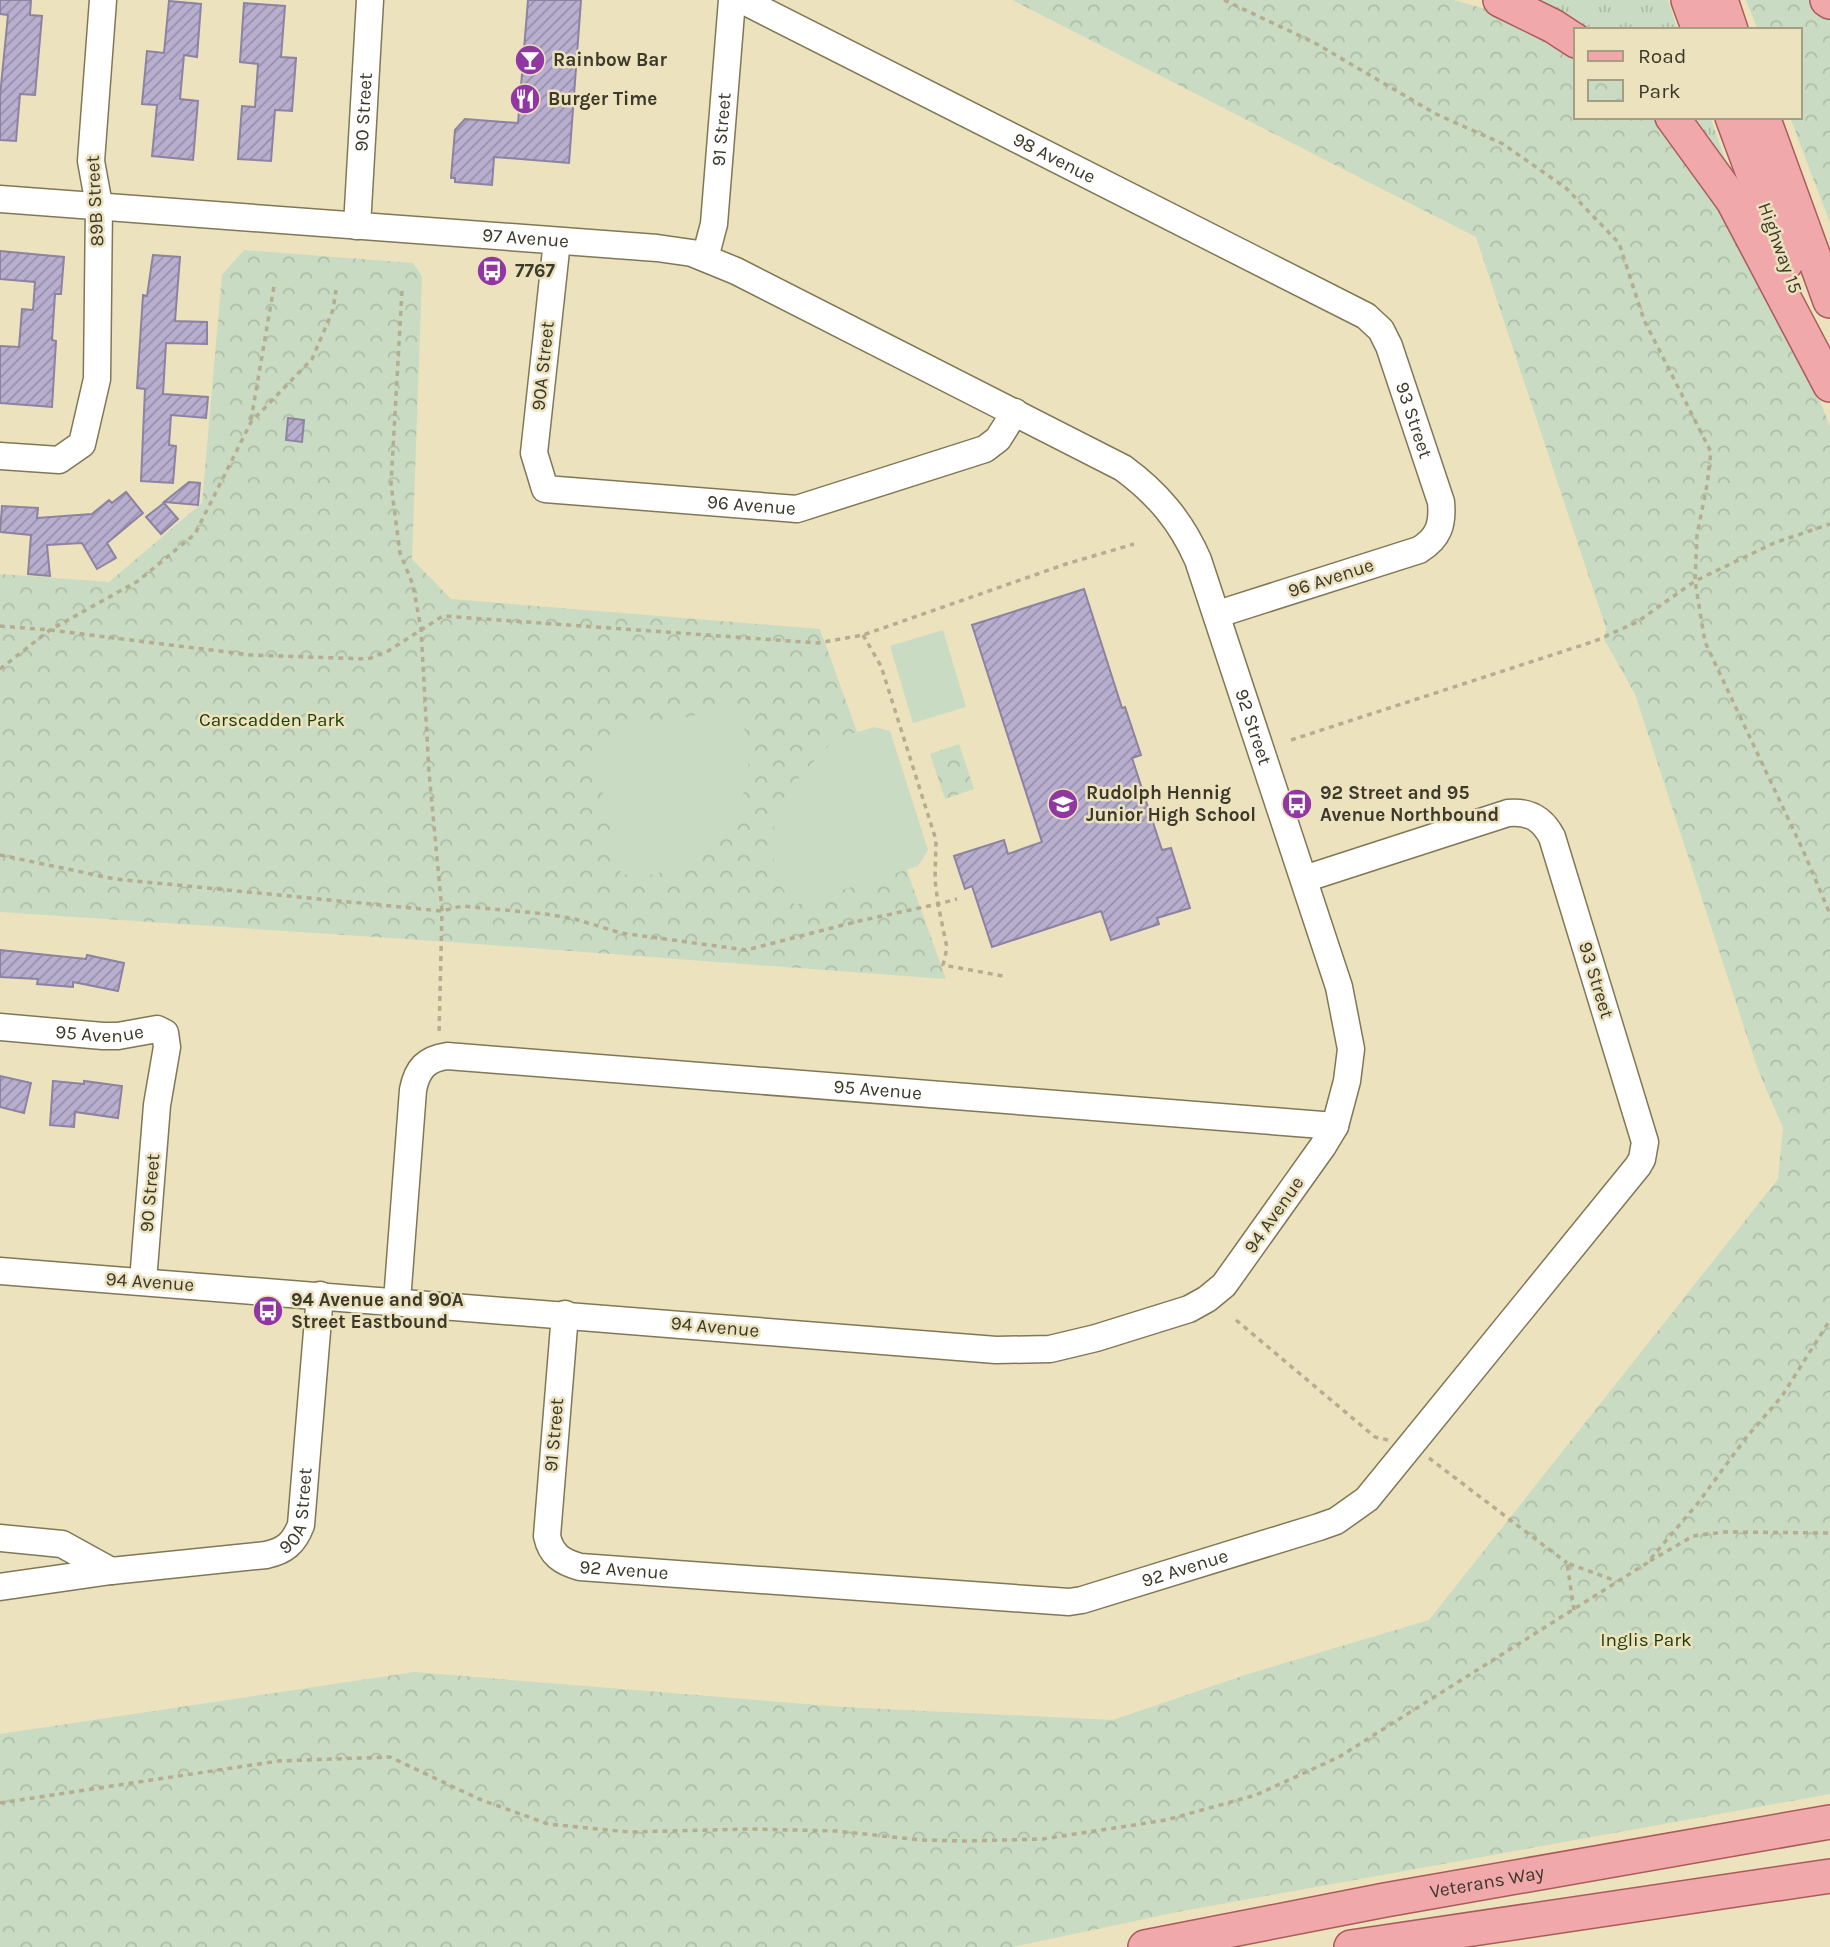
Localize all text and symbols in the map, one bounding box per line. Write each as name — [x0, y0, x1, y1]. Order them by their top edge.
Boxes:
legend — [1574, 28, 1802, 119]
bar icon: Rainbow Bar — [513, 43, 547, 77]
text: Road — [1638, 44, 1686, 68]
place label: Rainbow Bar — [553, 49, 667, 71]
street label: 90 Street — [350, 72, 377, 152]
text: Park — [1638, 79, 1681, 103]
restaurant icon: Burger Time — [508, 82, 542, 116]
place label: Burger Time — [548, 88, 657, 110]
street label: 91 Street — [708, 92, 736, 167]
street label: 98 Avenue — [1009, 128, 1099, 188]
street label: 89B Street — [82, 155, 108, 247]
street label: Highway 15 — [1753, 200, 1807, 296]
street label: 97 Avenue — [481, 224, 570, 252]
bus stop icon: 7767 — [475, 254, 509, 288]
place label: 7767 — [515, 260, 555, 282]
street label: 90A Street — [527, 320, 559, 412]
street label: 93 Street — [1391, 379, 1437, 461]
street label: 96 Avenue — [706, 491, 797, 520]
street label: 96 Avenue — [1285, 554, 1377, 602]
street label: 92 Street — [1230, 686, 1276, 768]
park label: Carscadden Park — [199, 709, 345, 731]
place label: Rudolph Hennig Junior High School — [1086, 782, 1256, 826]
place label: 92 Street and 95 Avenue Northbound — [1320, 782, 1499, 826]
school or university icon: Rudolph Hennig Junior High School — [1046, 787, 1080, 821]
bus stop icon: 92 Street and 95 Avenue Northbound — [1280, 787, 1314, 821]
street label: 93 Street — [1574, 939, 1618, 1021]
street label: 95 Avenue — [54, 1021, 146, 1047]
street label: 95 Avenue — [833, 1075, 923, 1104]
street label: 90 Street — [136, 1153, 164, 1233]
street label: 94 Avenue — [1240, 1172, 1308, 1258]
street label: 94 Avenue — [105, 1268, 195, 1296]
place label: 94 Avenue and 90A Street Eastbound — [291, 1289, 464, 1333]
bus stop icon: 94 Avenue and 90A Street Eastbound — [251, 1294, 285, 1328]
street label: 94 Avenue — [670, 1312, 760, 1342]
street label: 91 Street — [540, 1397, 568, 1473]
street label: 90A Street — [275, 1467, 317, 1559]
street label: 92 Avenue — [1139, 1545, 1231, 1592]
street label: 92 Avenue — [579, 1556, 669, 1584]
park label: Inglis Park — [1600, 1629, 1692, 1651]
street label: Veterans Way — [1428, 1861, 1546, 1903]

